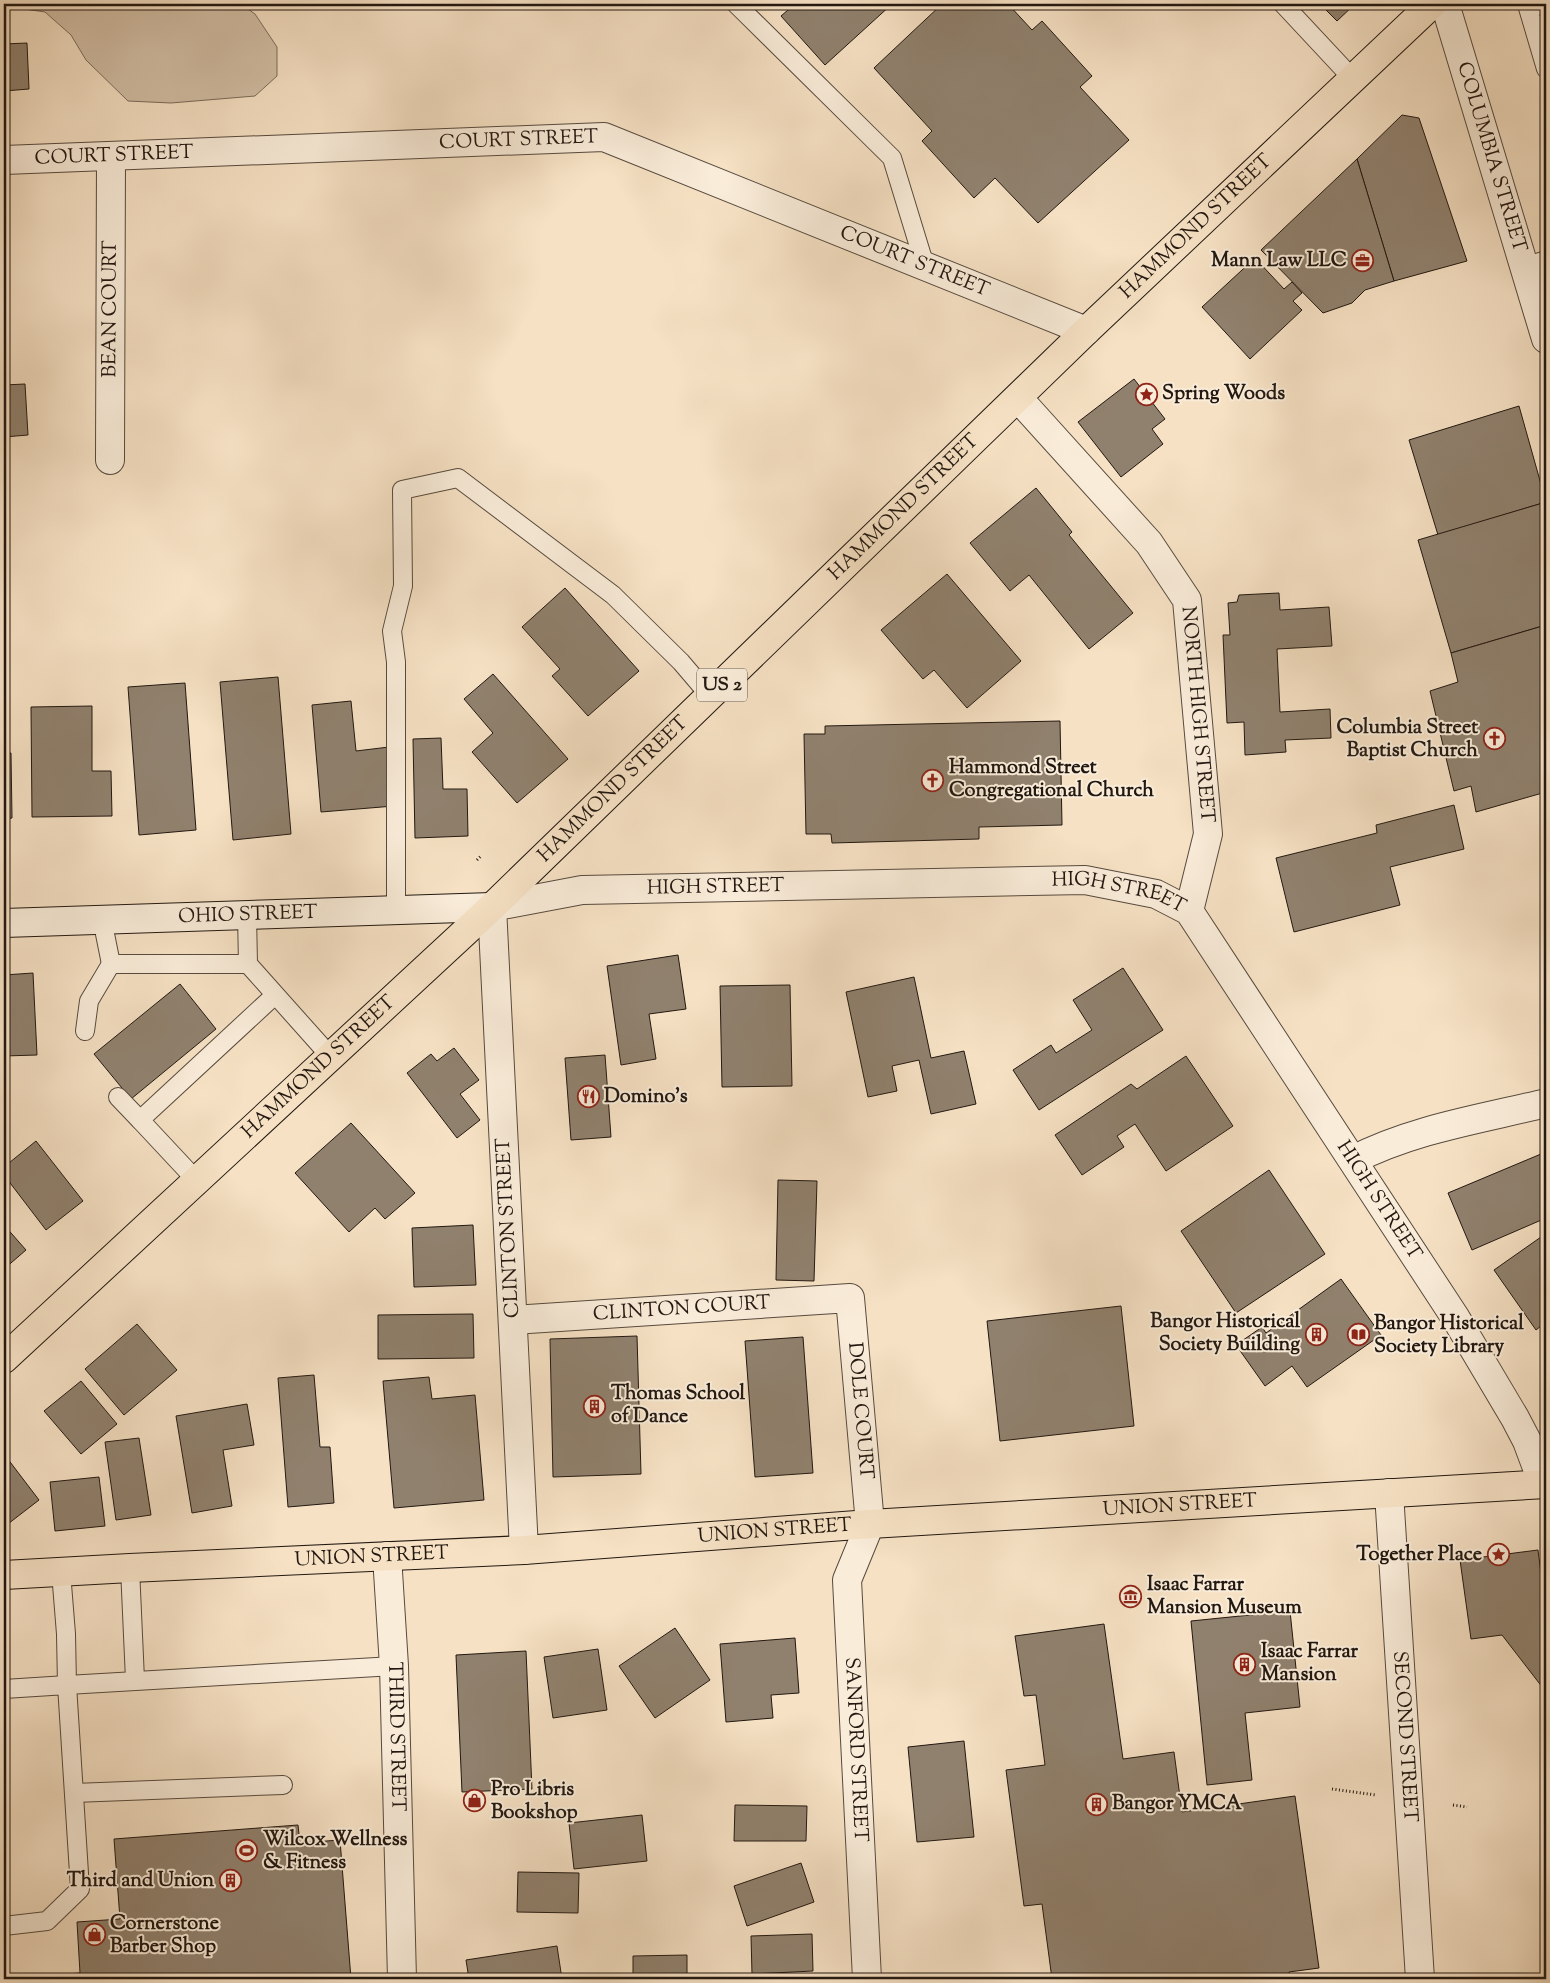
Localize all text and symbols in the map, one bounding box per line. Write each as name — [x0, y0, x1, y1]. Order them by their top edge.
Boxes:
street label: COLUMBIA STREET — [1449, 58, 1534, 256]
street label: COURT STREET — [439, 123, 599, 158]
street label: COURT STREET — [34, 138, 194, 173]
street label: HAMMOND STREET — [1113, 148, 1279, 306]
street label: COURT STREET — [835, 219, 994, 305]
street label: BEAN COURT — [96, 240, 125, 378]
place label: Mann Law LLC — [1211, 247, 1347, 276]
office icon: Mann Law LLC — [1351, 249, 1375, 273]
place label: Spring Woods — [1162, 380, 1285, 409]
place icon: Spring Woods — [1134, 382, 1158, 406]
street label: HAMMOND STREET — [822, 427, 986, 588]
street label: NORTH HIGH STREET — [1173, 605, 1221, 824]
road number: US 2 — [697, 668, 747, 702]
street label: HAMMOND STREET — [531, 709, 695, 869]
place label: Columbia Street Baptist Church — [1337, 714, 1478, 766]
church icon: Columbia Street Baptist Church — [1482, 727, 1506, 751]
place label: Hammond Street Congregational Church — [949, 754, 1154, 806]
church icon: Hammond Street Congregational Church — [921, 768, 945, 792]
street label: HIGH STREET — [1051, 865, 1191, 921]
street label: HIGH STREET — [647, 871, 785, 903]
street label: OHIO STREET — [178, 898, 318, 932]
street label: HAMMOND STREET — [236, 989, 402, 1146]
place label: Domino's — [604, 1083, 688, 1112]
restaurant icon: Domino's — [576, 1085, 600, 1109]
street label: HIGH STREET — [1329, 1135, 1428, 1266]
street label: CLINTON STREET — [490, 1137, 528, 1319]
street label: CLINTON COURT — [592, 1289, 771, 1329]
place label: Bangor Historical Society Building — [1150, 1308, 1300, 1360]
place label: Bangor Historical Society Library — [1374, 1310, 1524, 1362]
building icon: Bangor Historical Society Building — [1304, 1322, 1328, 1346]
library icon: Bangor Historical Society Library — [1346, 1323, 1370, 1347]
street label: DOLE COURT — [839, 1341, 880, 1481]
place label: Thomas School of Dance — [611, 1380, 746, 1432]
building icon: Thomas School of Dance — [583, 1394, 607, 1418]
street label: UNION STREET — [1102, 1487, 1258, 1525]
street label: UNION STREET — [697, 1511, 853, 1551]
street label: UNION STREET — [294, 1539, 449, 1575]
place label: Together Place — [1356, 1541, 1482, 1570]
place icon: Together Place — [1486, 1543, 1510, 1567]
place label: Isaac Farrar Mansion Museum — [1147, 1571, 1302, 1623]
museum icon: Isaac Farrar Mansion Museum — [1119, 1585, 1143, 1609]
place label: Isaac Farrar Mansion — [1261, 1638, 1359, 1690]
street label: SECOND STREET — [1385, 1650, 1424, 1823]
building icon: Isaac Farrar Mansion — [1233, 1652, 1257, 1676]
street label: SANFORD STREET — [836, 1657, 875, 1843]
street label: THIRD STREET — [379, 1662, 412, 1812]
place label: Pro Libris Bookshop — [491, 1776, 578, 1828]
shop icon: Pro Libris Bookshop — [463, 1789, 487, 1813]
place label: Bangor YMCA — [1112, 1790, 1242, 1819]
building icon: Bangor YMCA — [1084, 1792, 1108, 1816]
place label: Wilcox Wellness & Fitness — [263, 1826, 408, 1878]
sports icon: Wilcox Wellness & Fitness — [235, 1839, 259, 1863]
place label: Third and Union — [67, 1867, 214, 1896]
building icon: Third and Union — [218, 1869, 242, 1893]
place label: Cornerstone Barber Shop — [110, 1910, 219, 1962]
shop icon: Cornerstone Barber Shop — [82, 1923, 106, 1947]

